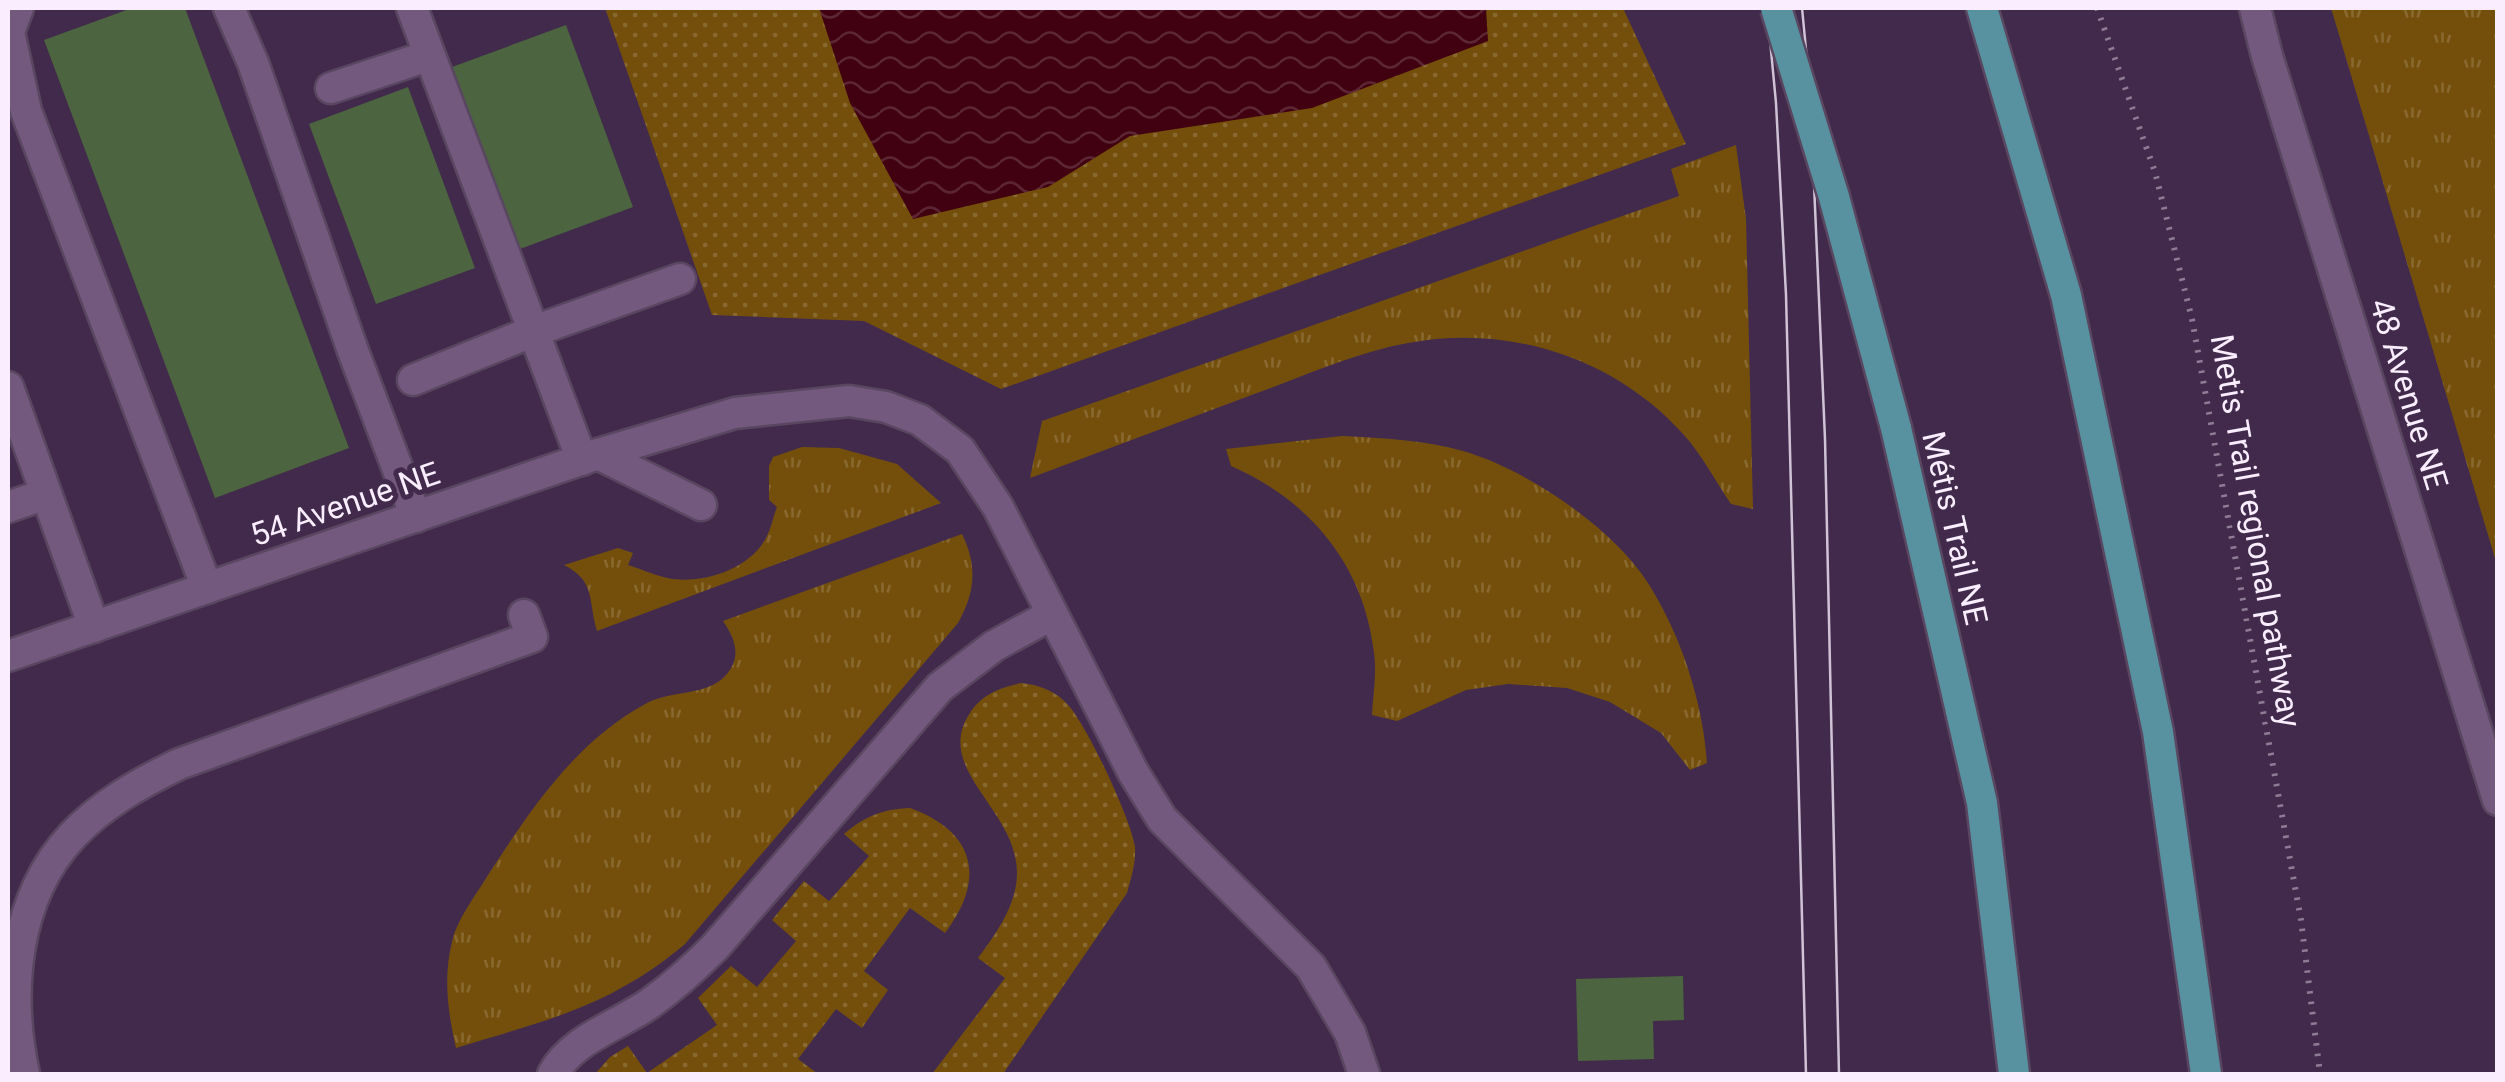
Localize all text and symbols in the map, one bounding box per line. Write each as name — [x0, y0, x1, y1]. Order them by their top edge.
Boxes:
street label: 48 Avenue NE — [2362, 294, 2456, 494]
street label: Metis Trail regional pathway — [2203, 332, 2309, 730]
street label: Métis Trail NE — [1914, 428, 1996, 628]
street label: 54 Avenue NE — [245, 454, 445, 554]

